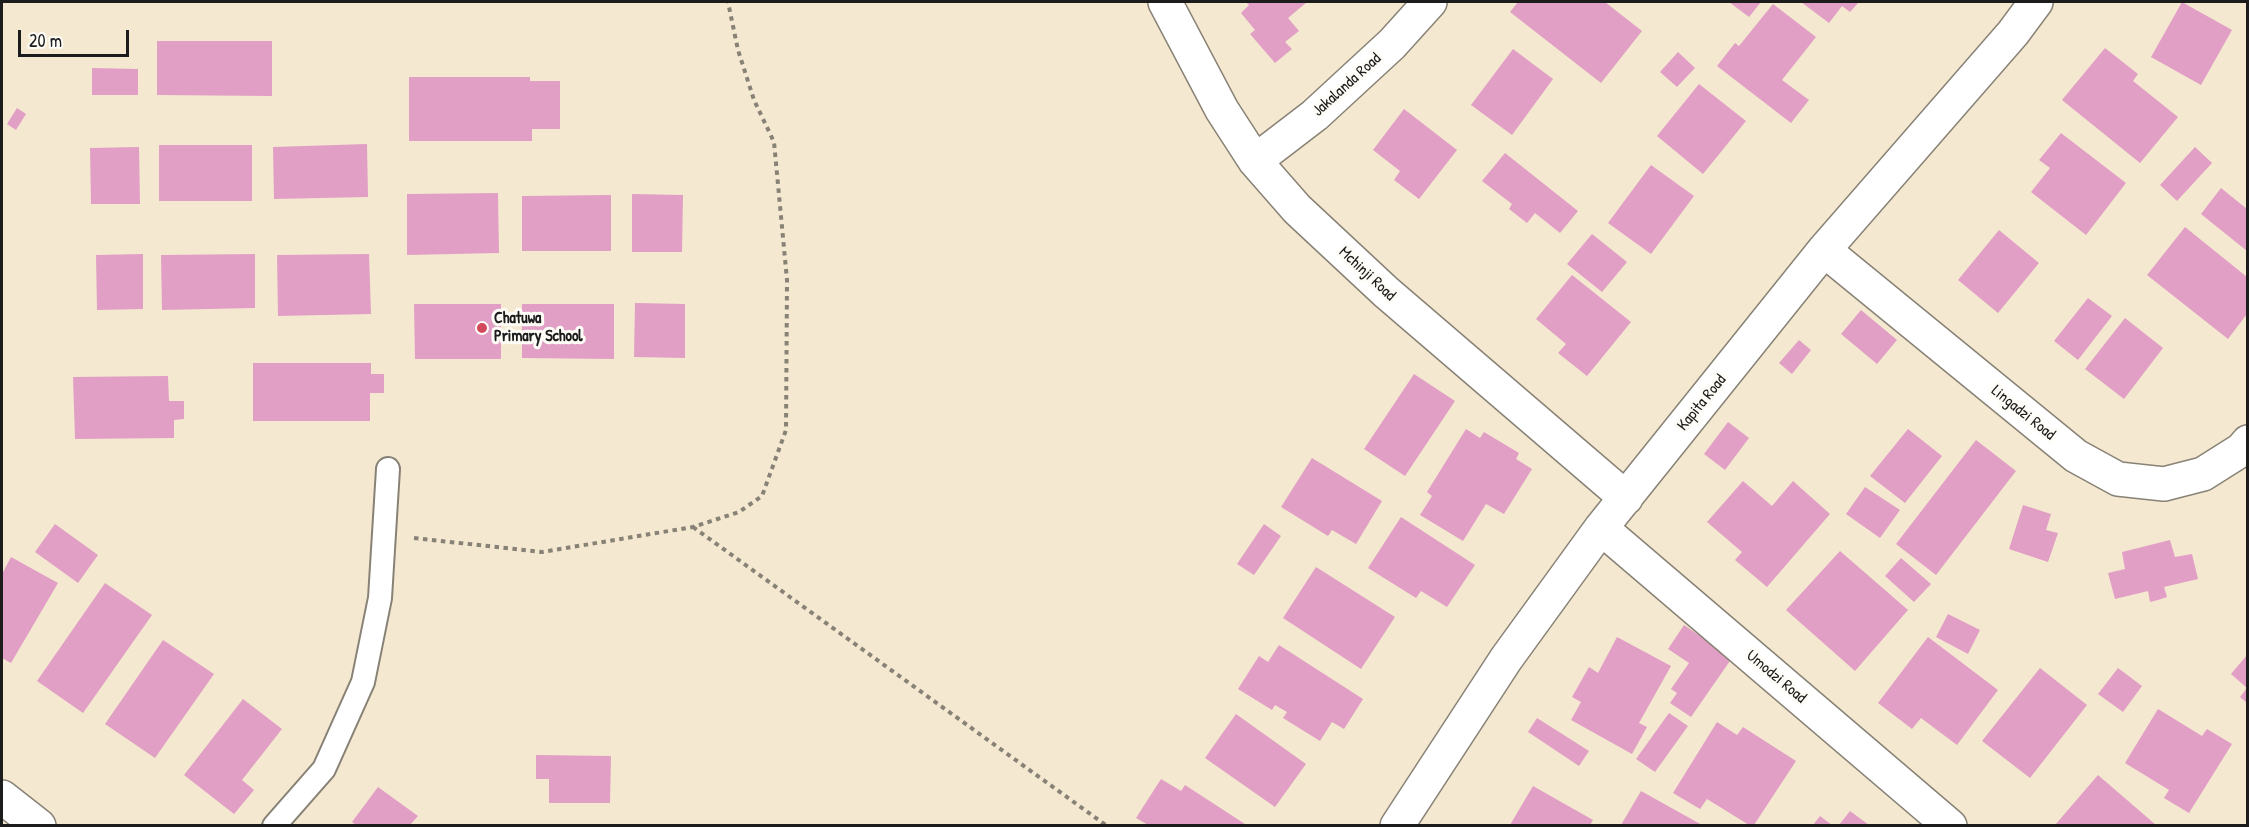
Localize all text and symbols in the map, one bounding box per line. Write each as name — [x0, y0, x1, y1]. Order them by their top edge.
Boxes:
scale bar — [21, 18, 132, 56]
text: 20 m — [29, 28, 62, 53]
street label: Jakalanda Road — [1309, 49, 1385, 121]
street label: Mchinji Road — [1335, 243, 1399, 305]
place label: Chatuwa Primary School — [494, 309, 583, 347]
marker: Chatuwa Primary School — [475, 321, 489, 335]
street label: Kapita Road — [1674, 371, 1730, 435]
street label: Lingadzi Road — [1987, 381, 2059, 445]
street label: Umodzi Road — [1742, 646, 1810, 708]

